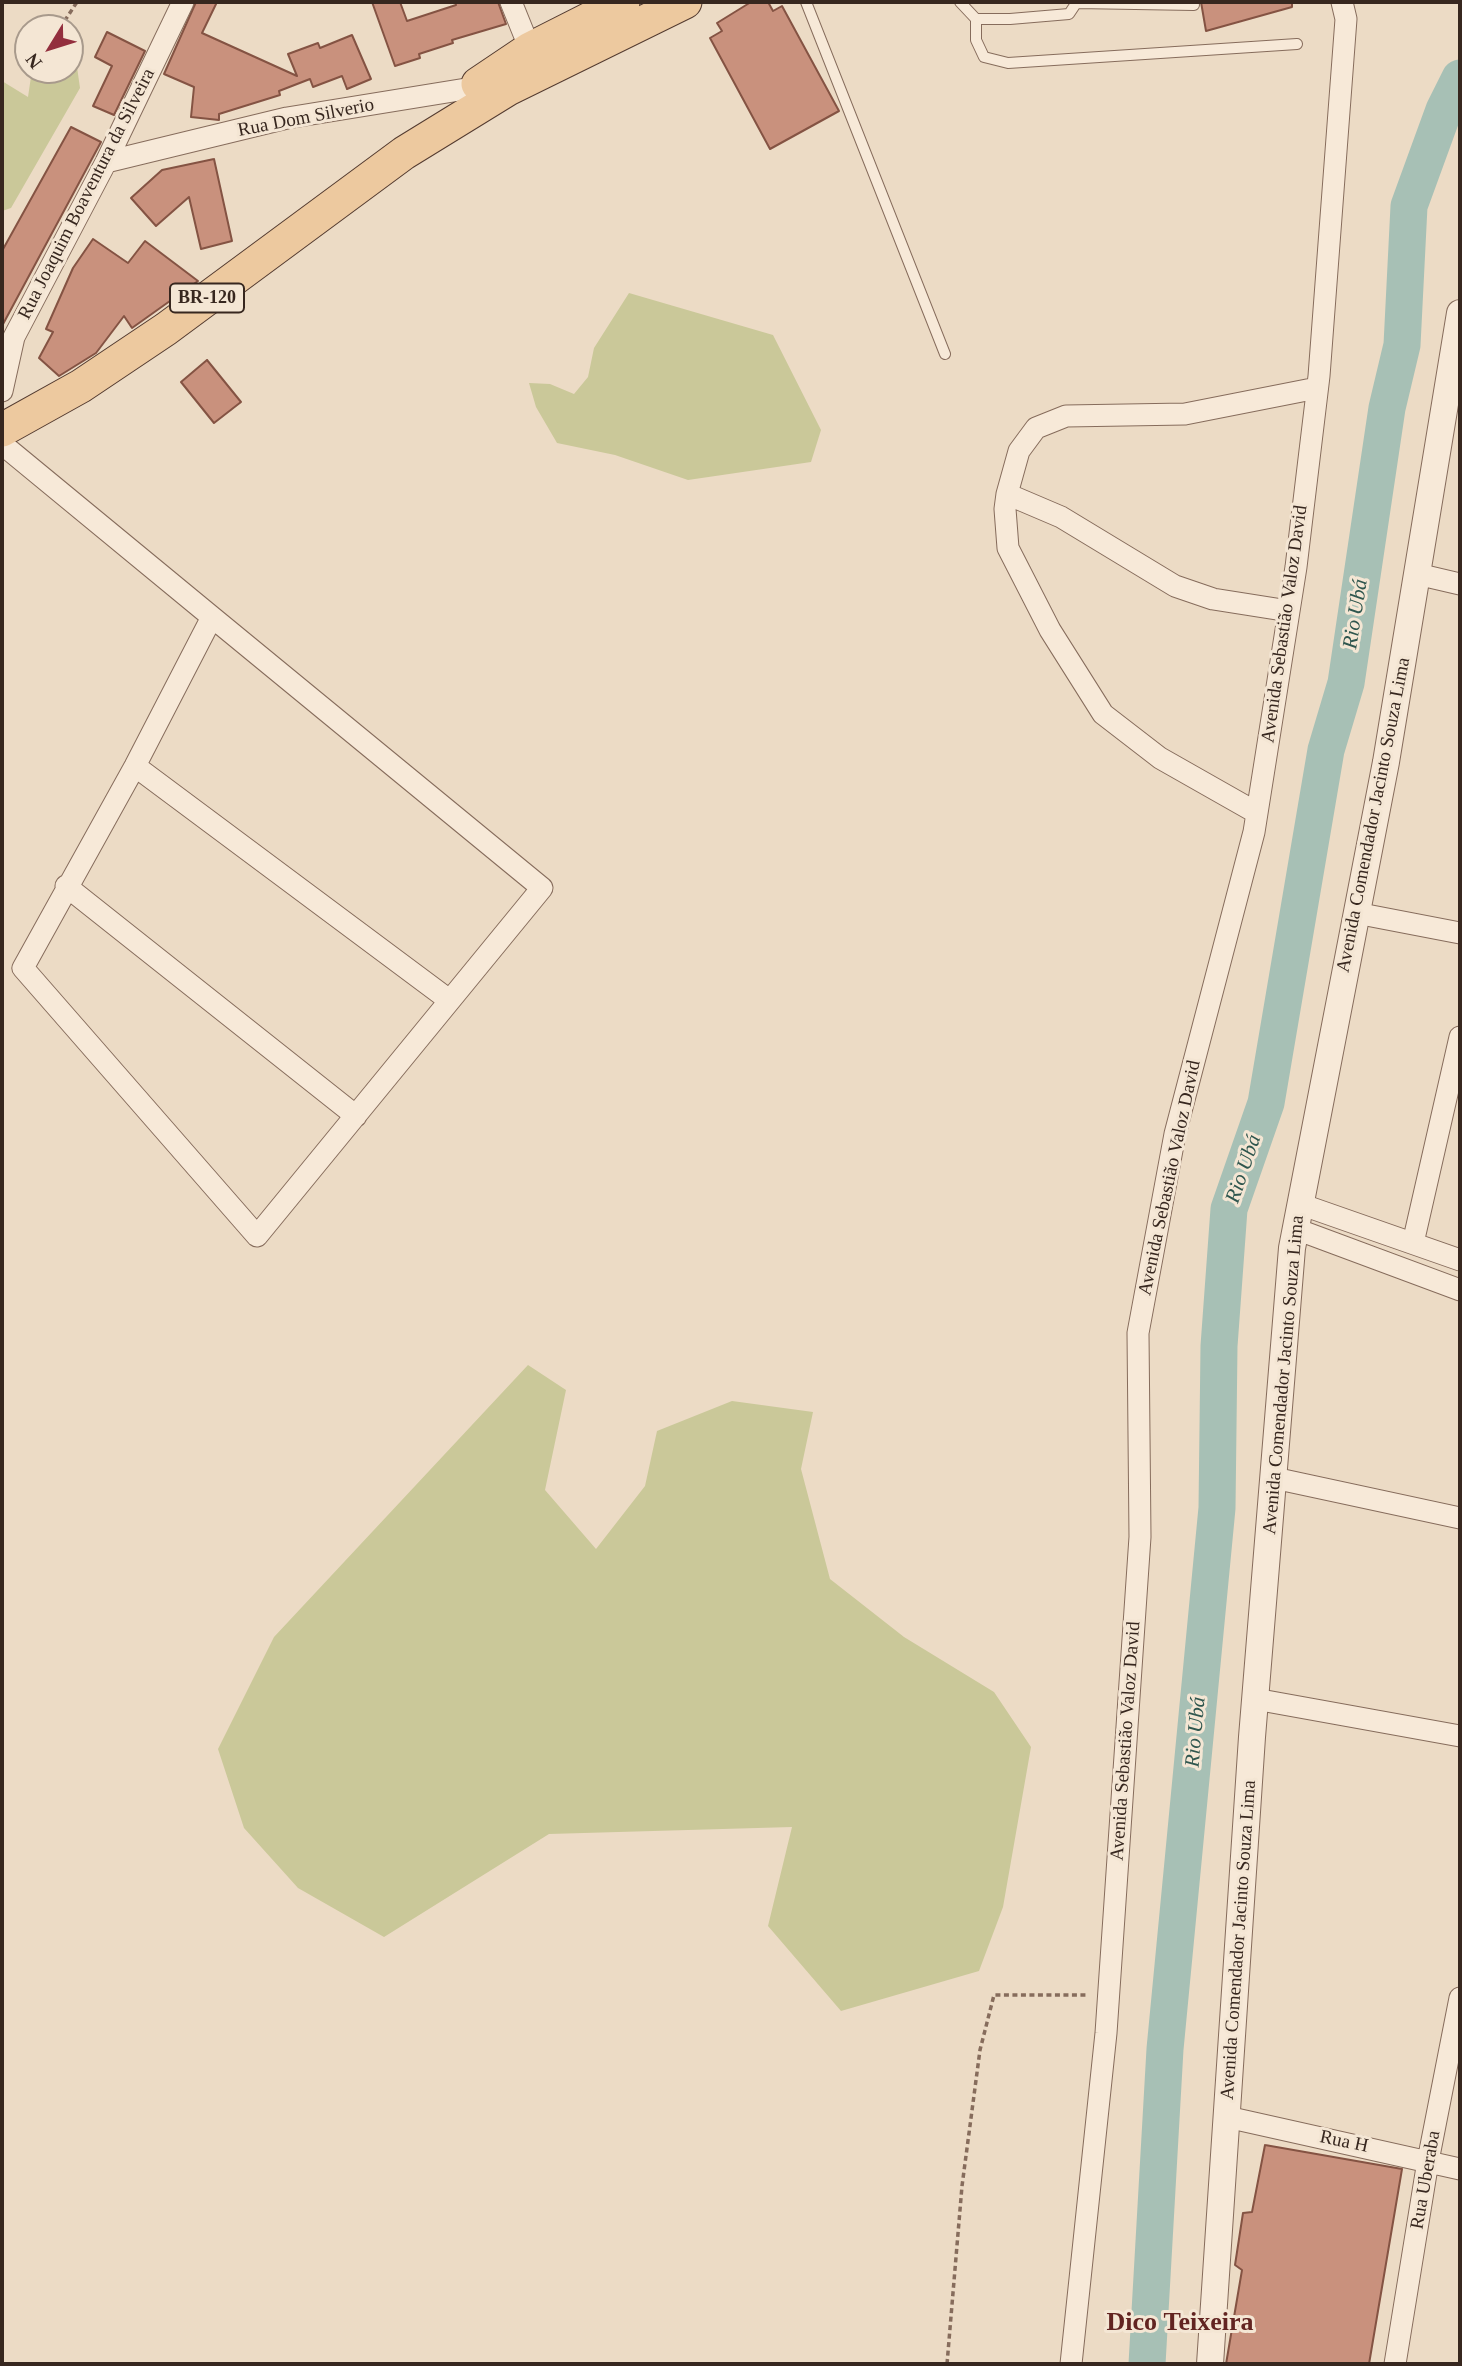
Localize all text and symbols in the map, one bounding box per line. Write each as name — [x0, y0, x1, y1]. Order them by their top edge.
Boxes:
north arrow — [14, 14, 84, 84]
text: N — [21, 49, 46, 73]
street label: Rua Joaquim Boaventura da Silveira — [14, 65, 160, 323]
street label: Rua Dom Silverio — [236, 94, 376, 142]
road number: BR-120 — [170, 284, 244, 312]
street label: Avenida Sebastião Valoz David — [1257, 504, 1313, 744]
water label: Rio Ubá — [1338, 577, 1374, 651]
street label: Avenida Comendador Jacinto Souza Lima — [1332, 656, 1416, 974]
street label: Avenida Sebastião Valoz David — [1134, 1058, 1206, 1298]
water label: Rio Ubá — [1221, 1132, 1267, 1206]
street label: Avenida Comendador Jacinto Souza Lima — [1259, 1214, 1309, 1536]
street label: Avenida Sebastião Valoz David — [1106, 1621, 1146, 1861]
water label: Rio Ubá — [1180, 1696, 1212, 1768]
street label: Avenida Comendador Jacinto Souza Lima — [1216, 1779, 1262, 2101]
street label: Rua H — [1318, 2126, 1370, 2158]
street label: Rua Uberaba — [1406, 2129, 1446, 2231]
district label: Dico Teixeira — [1106, 2307, 1254, 2339]

